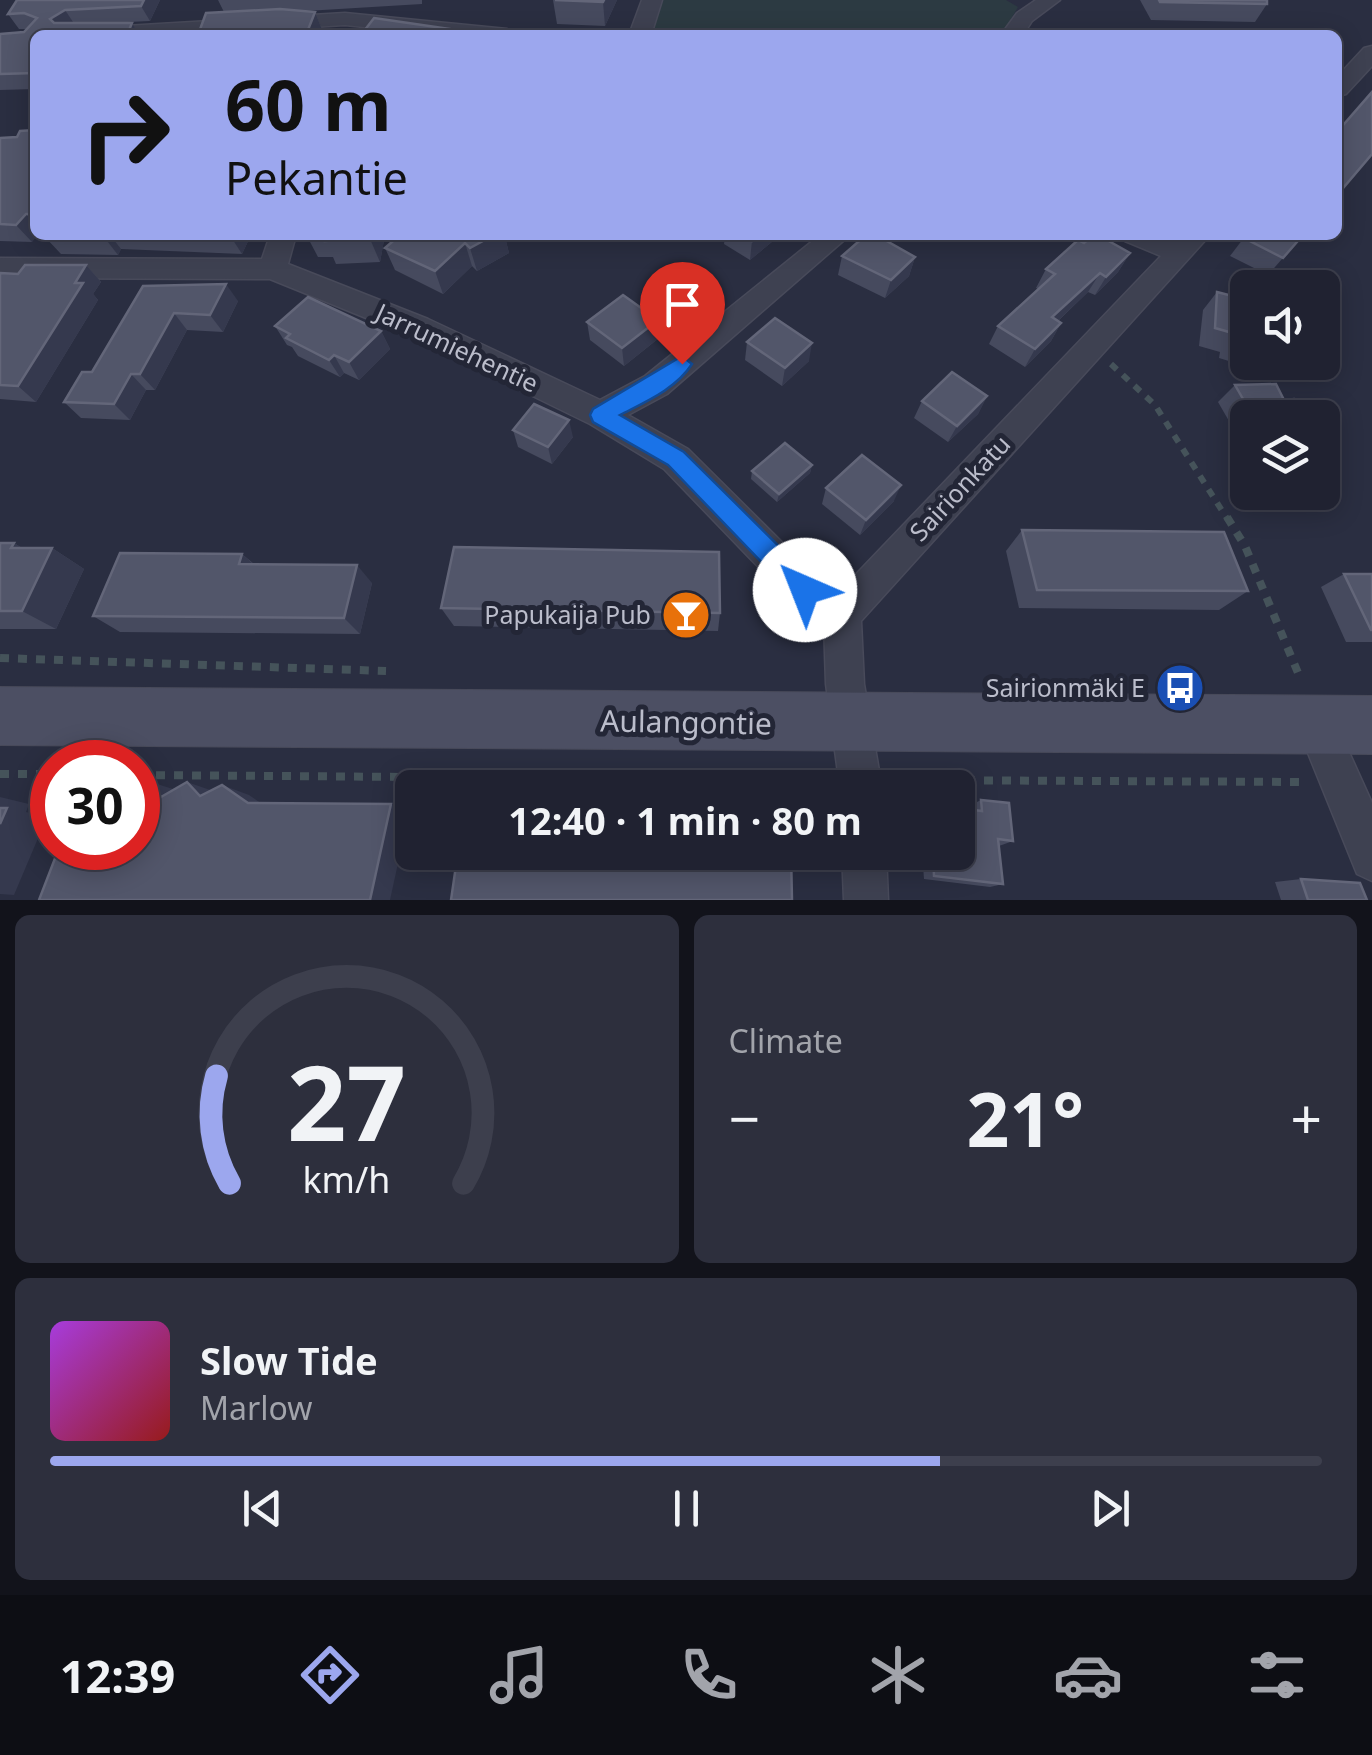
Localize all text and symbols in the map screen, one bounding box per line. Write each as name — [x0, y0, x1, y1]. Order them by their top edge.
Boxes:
text: 60 m — [225, 56, 392, 152]
icon: right — [60, 70, 190, 200]
text: Pekantie — [225, 147, 408, 208]
pin — [640, 262, 725, 365]
map controls — [1230, 270, 1340, 510]
button: sound — [1230, 270, 1340, 380]
icon: arrive — [655, 277, 710, 332]
street label: Jarrumiehentie — [369, 294, 544, 400]
button: layers — [1230, 400, 1340, 510]
street label: Sairionkatu — [901, 427, 1017, 548]
position arrow — [753, 538, 857, 642]
bar icon: Papukaija Pub — [660, 589, 712, 641]
place label: Papukaija Pub — [484, 597, 651, 631]
bus stop icon: Sairionmäki E — [1154, 662, 1206, 714]
place label: Sairionmäki E — [986, 670, 1145, 704]
street label: Aulangontie — [600, 700, 772, 743]
speed limit sign: 30 — [30, 740, 160, 870]
text: 12:40 · 1 min · 80 m — [508, 794, 862, 846]
text: Climate — [729, 1019, 843, 1062]
text: 27 — [287, 1030, 406, 1171]
text: 21° — [966, 1067, 1084, 1169]
text: − — [729, 1080, 760, 1155]
text: + — [1291, 1080, 1322, 1155]
text: km/h — [303, 1155, 391, 1203]
text: Slow Tide — [200, 1334, 378, 1386]
text: Marlow — [200, 1386, 312, 1429]
icon: previous — [235, 1481, 290, 1536]
icon: pause — [659, 1481, 714, 1536]
icon: next — [1083, 1481, 1138, 1536]
icon: directions — [295, 1640, 365, 1710]
icon: music — [484, 1640, 554, 1710]
icon: phone — [674, 1640, 744, 1710]
icon: climate — [863, 1640, 933, 1710]
icon: car — [1053, 1640, 1123, 1710]
icon: filters — [1242, 1640, 1312, 1710]
text: 12:39 — [60, 1645, 175, 1706]

